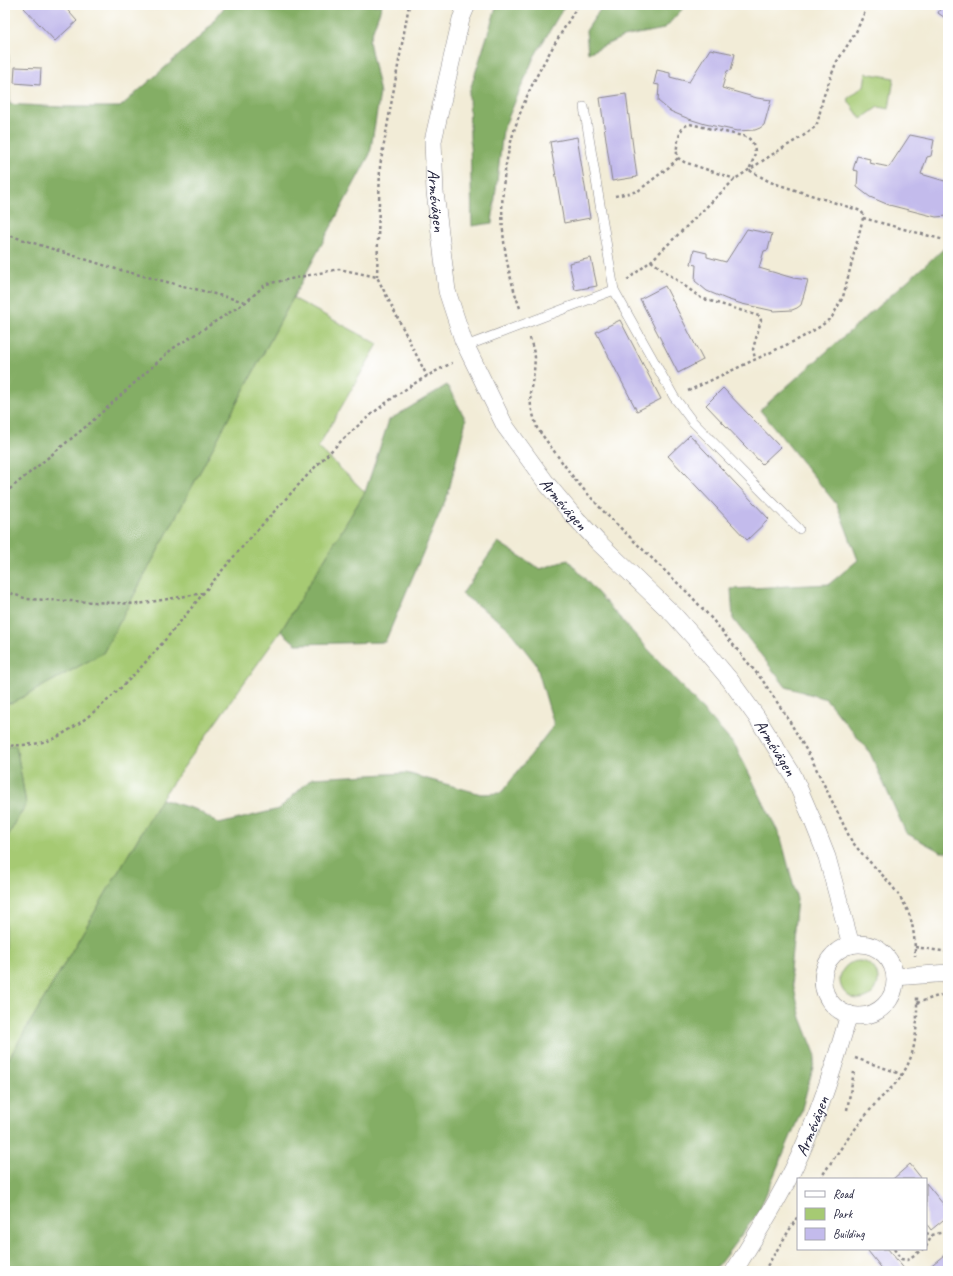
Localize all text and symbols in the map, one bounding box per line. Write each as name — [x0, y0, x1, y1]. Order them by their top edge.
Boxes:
street label: Armévägen — [423, 169, 450, 233]
street label: Armévägen — [535, 474, 592, 535]
street label: Armévägen — [750, 716, 801, 780]
street label: Armévägen — [791, 1093, 834, 1159]
legend — [797, 1178, 927, 1250]
text: Road — [833, 1186, 855, 1202]
text: Park — [833, 1206, 854, 1222]
text: Building — [833, 1226, 865, 1242]

